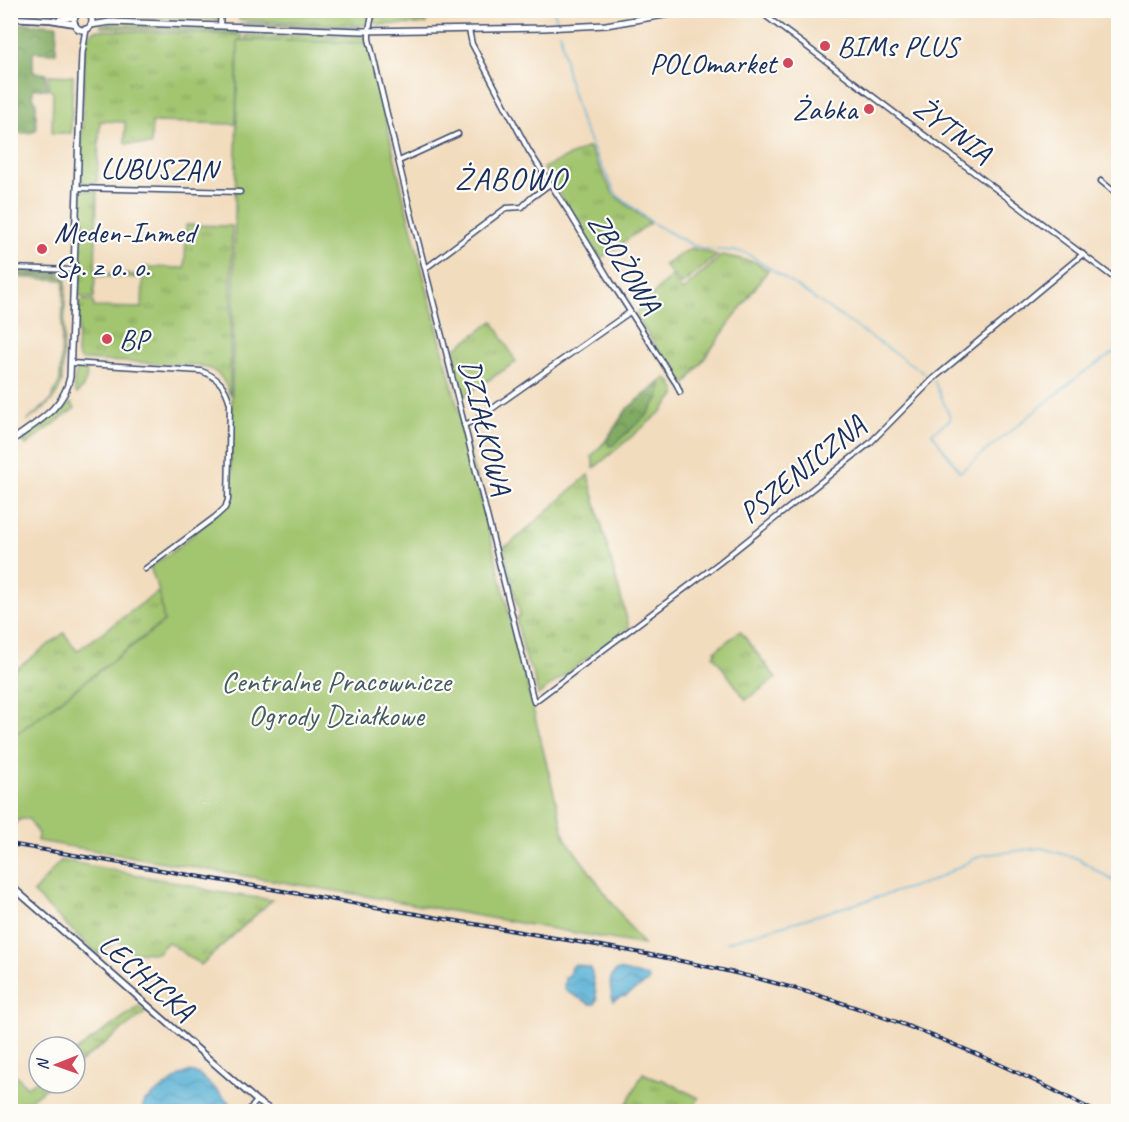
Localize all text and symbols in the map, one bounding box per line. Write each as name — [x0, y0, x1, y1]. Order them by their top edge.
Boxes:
place label: BIMs PLUS — [837, 27, 962, 65]
marker: BIMs PLUS — [818, 39, 832, 53]
place label: POLOmarket — [649, 44, 779, 82]
marker: POLOmarket — [781, 56, 795, 70]
street label: ŻYTNIA — [906, 88, 1001, 172]
place label: Żabka — [792, 90, 859, 128]
marker: Żabka — [862, 102, 876, 116]
street label: LUBUSZAN — [100, 149, 222, 189]
district label: ŻABOWO — [455, 158, 569, 199]
street label: ZBOŻOWA — [579, 206, 671, 321]
place label: Meden-Inmed Sp. z o. o. — [54, 213, 199, 285]
marker: Meden-Inmed Sp. z o. o. — [35, 242, 49, 256]
place label: BP — [119, 320, 152, 358]
marker: BP — [100, 332, 114, 346]
street label: DZIAŁKOWA — [451, 355, 521, 500]
street label: PSZENICZNA — [731, 406, 874, 532]
park label: Centralne Pracownicze Ogrody Działkowe — [221, 662, 453, 734]
street label: LECHICKA — [91, 925, 204, 1030]
north arrow — [27, 1035, 87, 1095]
text: N — [33, 1057, 53, 1070]

